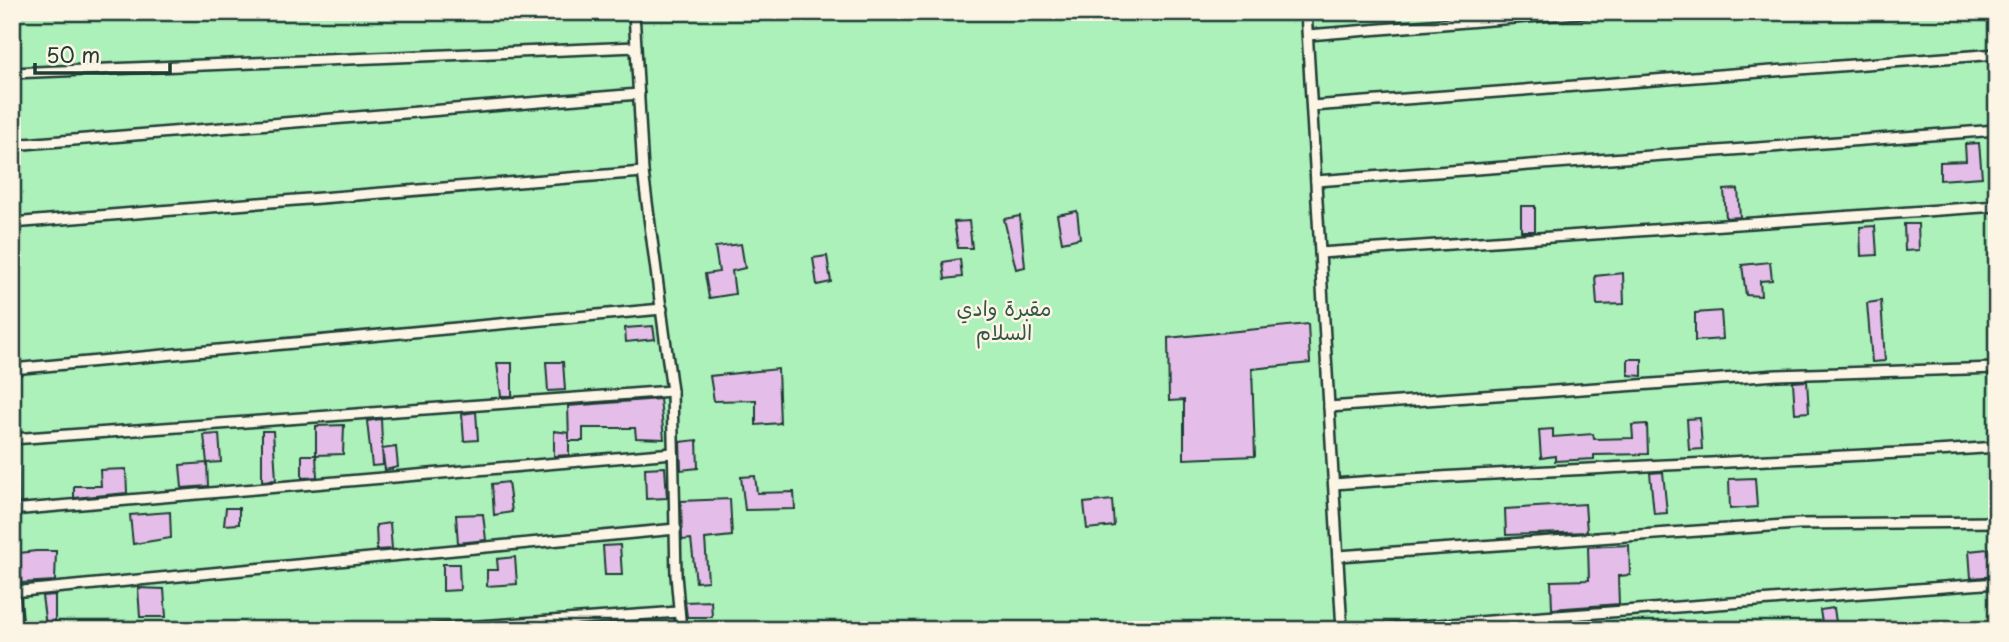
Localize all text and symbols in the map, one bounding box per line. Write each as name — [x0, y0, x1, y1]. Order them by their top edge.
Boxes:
scale bar — [35, 32, 170, 76]
text: 50 m — [46, 38, 100, 70]
park label: مقبرة وادي السلام — [957, 291, 1051, 349]

